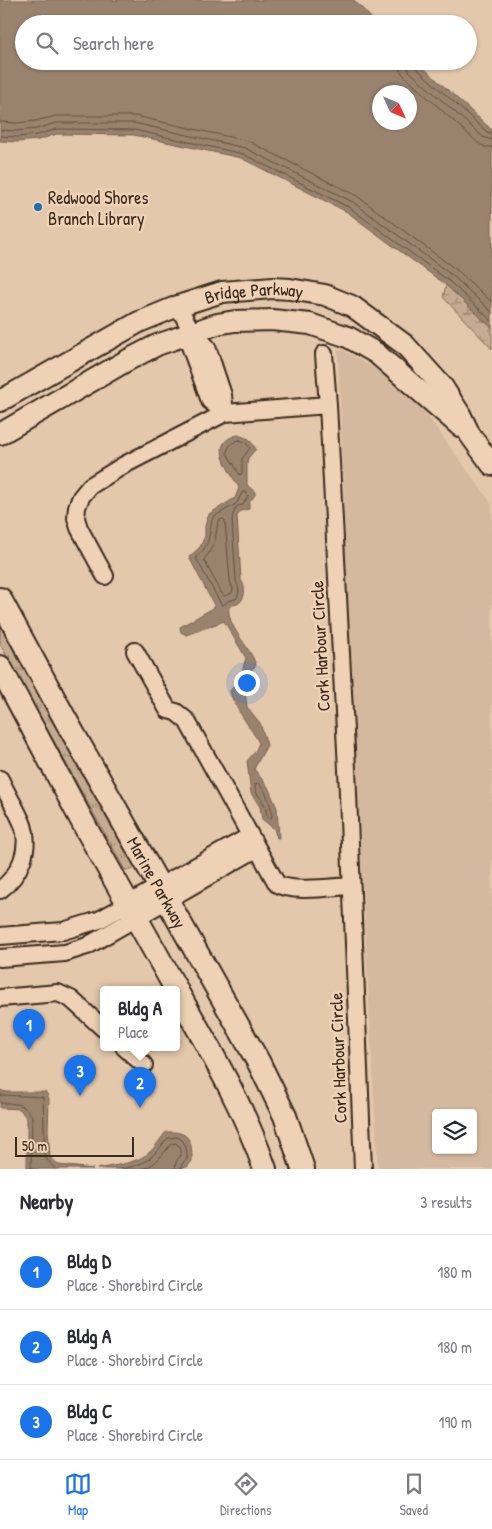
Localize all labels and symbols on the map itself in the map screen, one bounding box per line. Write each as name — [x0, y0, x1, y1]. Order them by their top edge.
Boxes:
north arrow — [372, 85, 417, 130]
place label: Redwood Shores Branch Library — [48, 185, 149, 231]
marker: Redwood Shores Branch Library — [32, 201, 44, 213]
street label: Bridge Parkway — [201, 276, 306, 309]
street label: Cork Harbour Circle — [304, 580, 336, 712]
your location — [234, 670, 260, 696]
street label: Marine Parkway — [121, 832, 193, 933]
street label: Cork Harbour Circle — [323, 992, 353, 1124]
pin: 1 — [13, 1009, 45, 1050]
pin: 3 — [64, 1055, 96, 1096]
pin: 2 — [124, 1067, 156, 1108]
scale bar — [15, 1134, 134, 1157]

